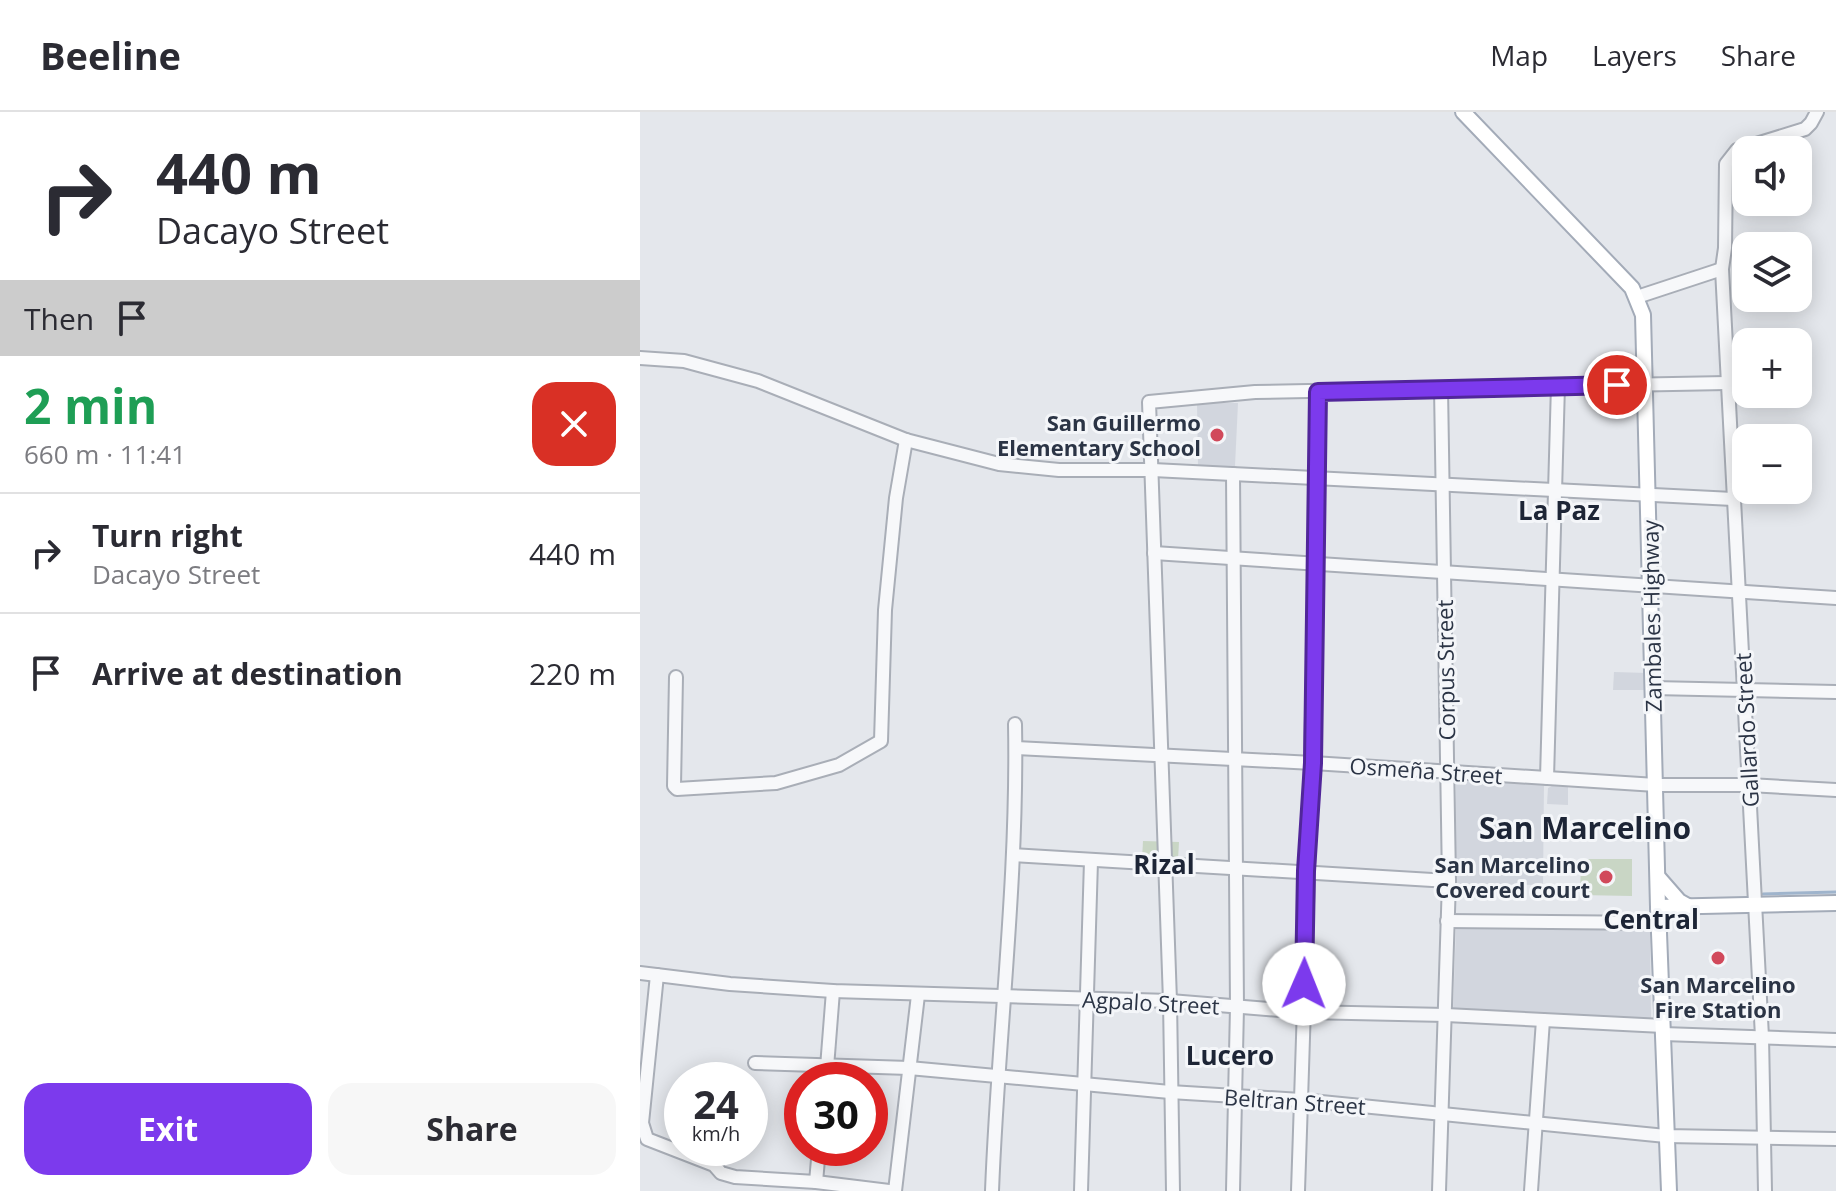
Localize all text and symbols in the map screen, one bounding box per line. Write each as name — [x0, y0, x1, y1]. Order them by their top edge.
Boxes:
text: Beeline — [40, 29, 181, 81]
text: Map — [1490, 36, 1548, 74]
text: Layers — [1592, 36, 1677, 74]
text: Share — [1721, 36, 1796, 74]
text: 440 m — [156, 134, 322, 210]
map controls — [1732, 136, 1812, 504]
button: sound — [1732, 136, 1812, 216]
icon: right — [24, 144, 128, 248]
text: Dacayo Street — [156, 206, 389, 255]
button: layers — [1732, 232, 1812, 312]
icon: arrive — [110, 296, 154, 340]
text: Then — [24, 298, 94, 339]
button: + — [1732, 328, 1812, 408]
pin — [1583, 351, 1651, 419]
icon: arrive — [1595, 363, 1639, 407]
text: 2 min — [24, 373, 157, 438]
button: close — [532, 382, 616, 466]
place label: San Guillermo Elementary School — [997, 407, 1201, 462]
button: − — [1732, 424, 1812, 504]
marker: San Guillermo Elementary School — [1208, 426, 1226, 444]
text: 660 m · 11:41 — [24, 436, 186, 472]
district label: La Paz — [1518, 492, 1600, 528]
text: Turn right — [92, 515, 243, 556]
street label: Zambales Highway — [1634, 519, 1668, 712]
icon: right — [24, 531, 68, 575]
text: 440 m — [529, 533, 616, 574]
text: Dacayo Street — [92, 556, 260, 592]
street label: Corpus Street — [1429, 599, 1461, 741]
icon: arrive — [24, 651, 68, 695]
street label: Gallardo Street — [1727, 652, 1765, 808]
text: Arrive at destination — [92, 653, 403, 694]
text: 220 m — [529, 653, 616, 694]
street label: Osmeña Street — [1349, 750, 1504, 790]
district label: San Marcelino — [1479, 807, 1691, 848]
district label: Rizal — [1133, 846, 1195, 882]
place label: San Marcelino Covered court — [1435, 849, 1590, 904]
marker: San Marcelino Covered court — [1597, 868, 1615, 886]
district label: Central — [1603, 901, 1699, 937]
position arrow — [1262, 942, 1346, 1026]
marker: San Marcelino Fire Station — [1709, 949, 1727, 967]
place label: San Marcelino Fire Station — [1640, 969, 1796, 1024]
street label: Agpalo Street — [1082, 983, 1221, 1021]
district label: Lucero — [1186, 1037, 1274, 1073]
speed limit sign: 30 — [784, 1062, 888, 1166]
text: 24 — [693, 1076, 739, 1131]
street label: Beltran Street — [1223, 1081, 1367, 1121]
button: Exit — [24, 1083, 312, 1175]
button: Share — [328, 1083, 616, 1175]
text: km/h — [692, 1120, 740, 1147]

